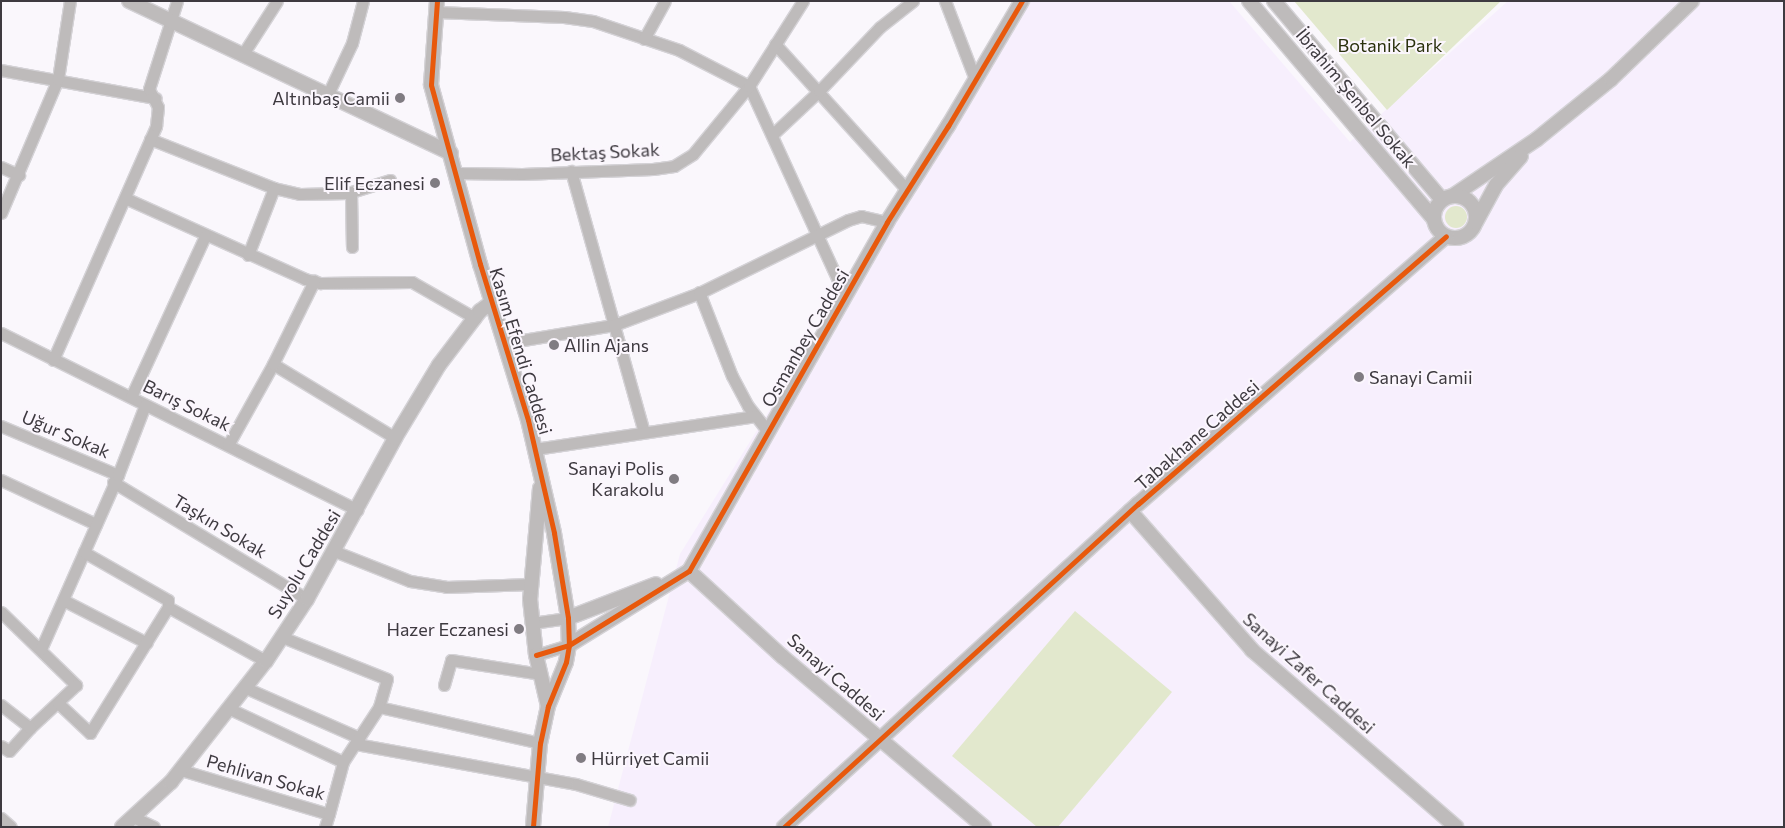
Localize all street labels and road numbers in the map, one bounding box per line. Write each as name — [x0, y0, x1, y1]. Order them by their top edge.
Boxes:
street label: İbrahim Şenbel Sokak — [1291, 24, 1421, 172]
street label: Bektaş Sokak — [550, 138, 660, 166]
street label: Kasım Efendi Caddesi — [485, 265, 557, 437]
street label: Osmanbey Caddesi — [757, 265, 853, 411]
street label: Barış Sokak — [140, 375, 234, 435]
street label: Tabakhane Caddesi — [1131, 375, 1263, 495]
street label: Uğur Sokak — [19, 406, 113, 462]
street label: Taşkın Sokak — [169, 489, 271, 563]
street label: Suyolu Caddesi — [263, 506, 345, 622]
street label: Sanayi Zafer Caddesi — [1239, 608, 1379, 738]
street label: Sanayi Caddesi — [783, 629, 889, 725]
street label: Pehlivan Sokak — [204, 750, 328, 804]

